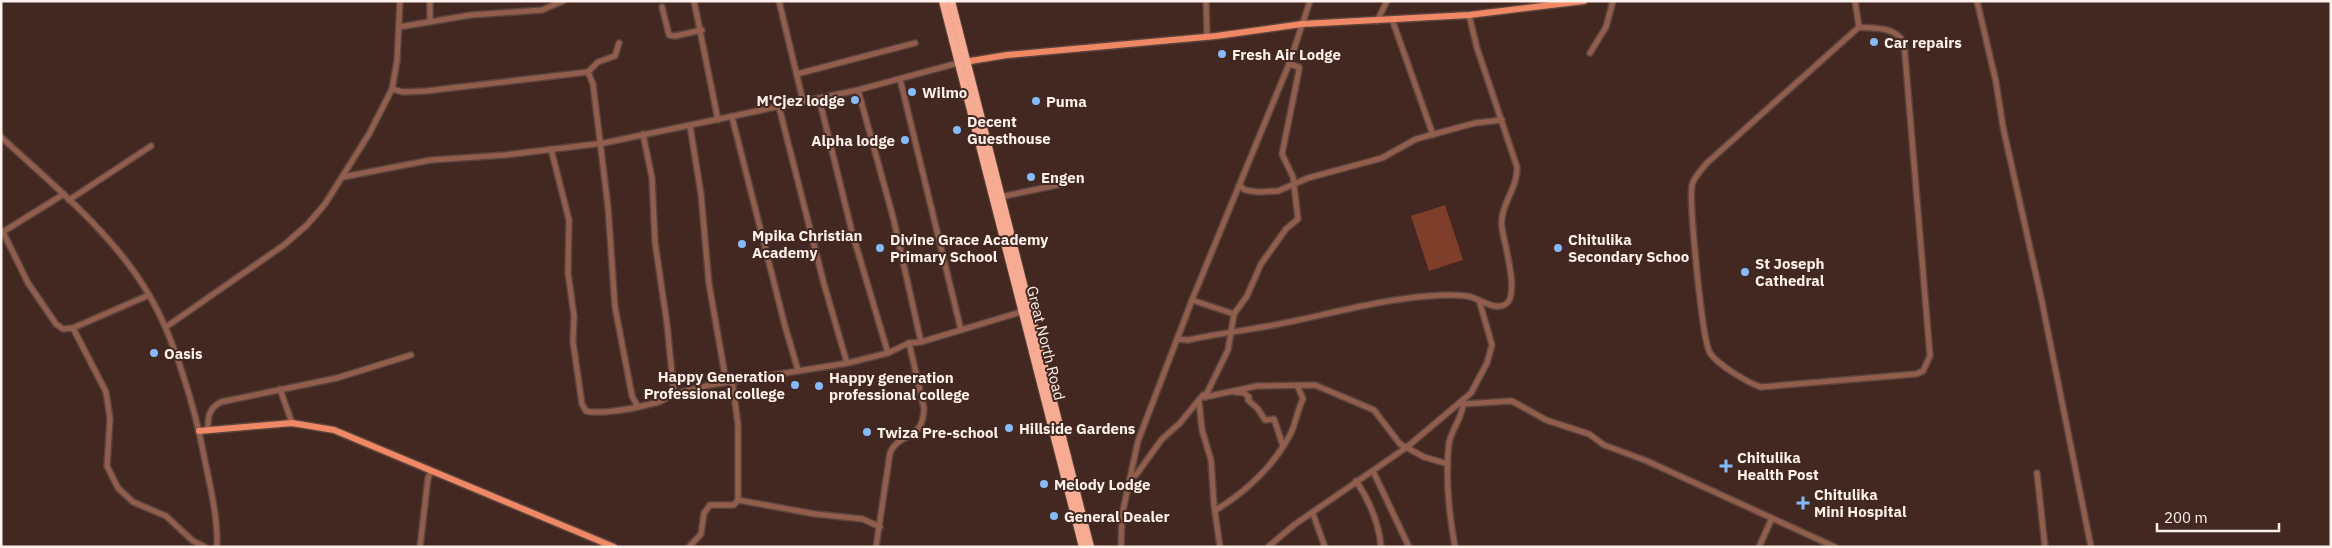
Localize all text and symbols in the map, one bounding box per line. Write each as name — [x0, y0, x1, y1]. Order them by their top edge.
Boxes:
place label: Car repairs — [1884, 33, 1962, 52]
marker: Car repairs — [1868, 36, 1880, 48]
place label: Fresh Air Lodge — [1232, 45, 1341, 64]
marker: Fresh Air Lodge — [1216, 48, 1228, 60]
place label: Wilmo — [922, 83, 967, 102]
marker: Wilmo — [906, 86, 918, 98]
place label: M'Cjez lodge — [756, 91, 845, 110]
place label: Puma — [1046, 92, 1087, 111]
marker: M'Cjez lodge — [849, 94, 861, 106]
marker: Puma — [1030, 95, 1042, 107]
place label: Decent Guesthouse — [967, 112, 1051, 148]
marker: Decent Guesthouse — [951, 124, 963, 136]
place label: Alpha lodge — [811, 131, 895, 150]
marker: Alpha lodge — [899, 134, 911, 146]
place label: Engen — [1041, 168, 1085, 187]
marker: Engen — [1025, 171, 1037, 183]
place label: Mpika Christian Academy — [752, 226, 862, 262]
place label: Divine Grace Academy Primary School — [890, 230, 1048, 266]
place label: Chitulika Secondary Schoo — [1568, 230, 1689, 266]
marker: Mpika Christian Academy — [736, 238, 748, 250]
marker: Divine Grace Academy Primary School — [874, 242, 886, 254]
marker: Chitulika Secondary Schoo — [1552, 242, 1564, 254]
place label: St Joseph Cathedral — [1755, 254, 1825, 290]
marker: St Joseph Cathedral — [1739, 266, 1751, 278]
street label: Great North Road — [1023, 284, 1069, 402]
place label: Oasis — [164, 344, 203, 363]
marker: Oasis — [148, 347, 160, 359]
place label: Happy Generation Professional college — [644, 367, 785, 403]
place label: Happy generation professional college — [829, 368, 970, 404]
marker: Happy Generation Professional college — [789, 379, 801, 391]
marker: Happy generation professional college — [813, 380, 825, 392]
place label: Hillside Gardens — [1019, 419, 1136, 438]
marker: Hillside Gardens — [1003, 422, 1015, 434]
place label: Twiza Pre-school — [877, 423, 999, 442]
marker: Twiza Pre-school — [861, 426, 873, 438]
place label: Chitulika Health Post — [1737, 448, 1819, 484]
marker: Chitulika Health Post — [1719, 459, 1733, 473]
place label: Melody Lodge — [1054, 475, 1150, 494]
marker: Melody Lodge — [1038, 478, 1050, 490]
place label: Chitulika Mini Hospital — [1814, 485, 1907, 521]
marker: Chitulika Mini Hospital — [1796, 496, 1810, 510]
scale bar — [2157, 500, 2280, 532]
place label: General Dealer — [1064, 507, 1170, 526]
text: 200 m — [2164, 508, 2208, 527]
marker: General Dealer — [1048, 510, 1060, 522]

